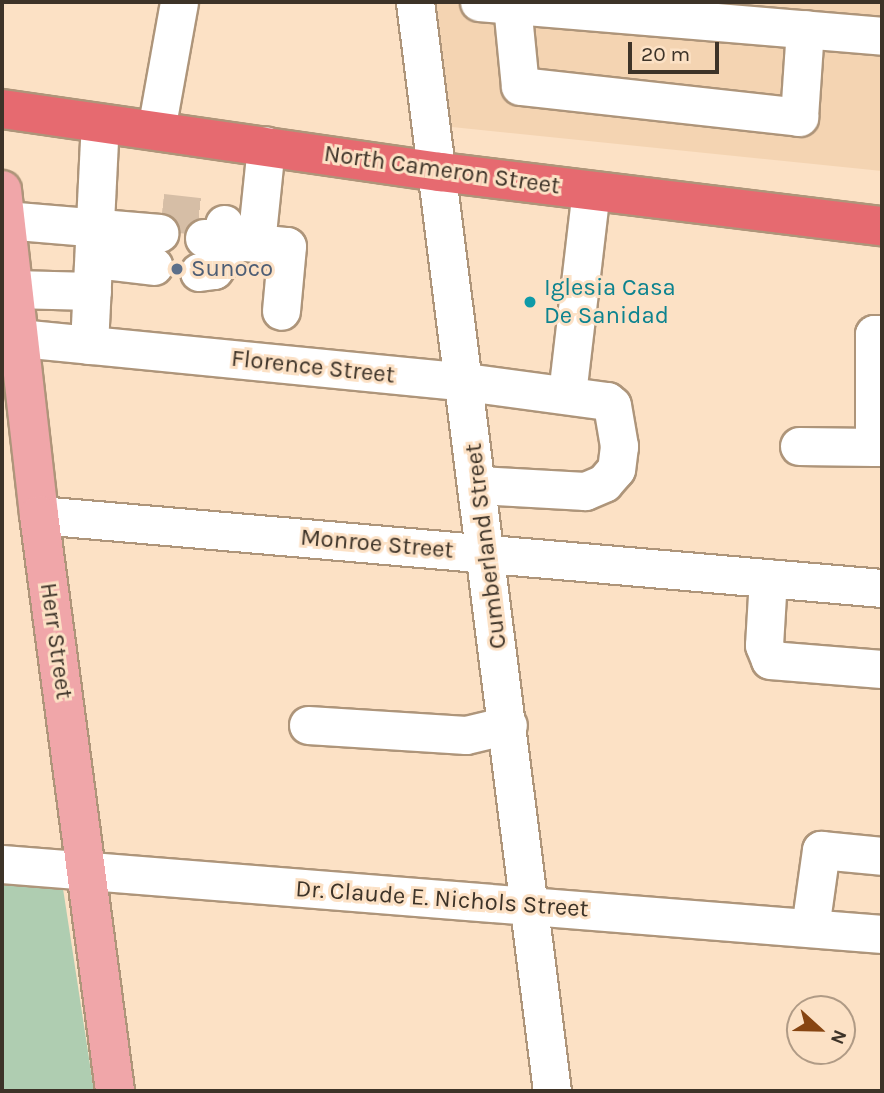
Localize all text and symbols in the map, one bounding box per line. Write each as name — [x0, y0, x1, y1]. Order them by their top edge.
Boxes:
scale bar — [632, 28, 723, 72]
text: 20 m — [641, 42, 690, 66]
street label: North Cameron Street — [322, 139, 562, 201]
place label: Sunoco — [191, 255, 273, 283]
marker: Sunoco — [169, 261, 185, 277]
place label: Iglesia Casa De Sanidad — [544, 274, 676, 330]
marker: Iglesia Casa De Sanidad — [522, 294, 538, 310]
street label: Florence Street — [230, 344, 396, 390]
street label: Cumberland Street — [459, 441, 513, 651]
street label: Monroe Street — [299, 523, 455, 565]
street label: Herr Street — [34, 581, 78, 701]
street label: Dr. Claude E. Nichols Street — [294, 874, 590, 924]
north arrow — [786, 995, 856, 1065]
text: N — [826, 1027, 851, 1048]

